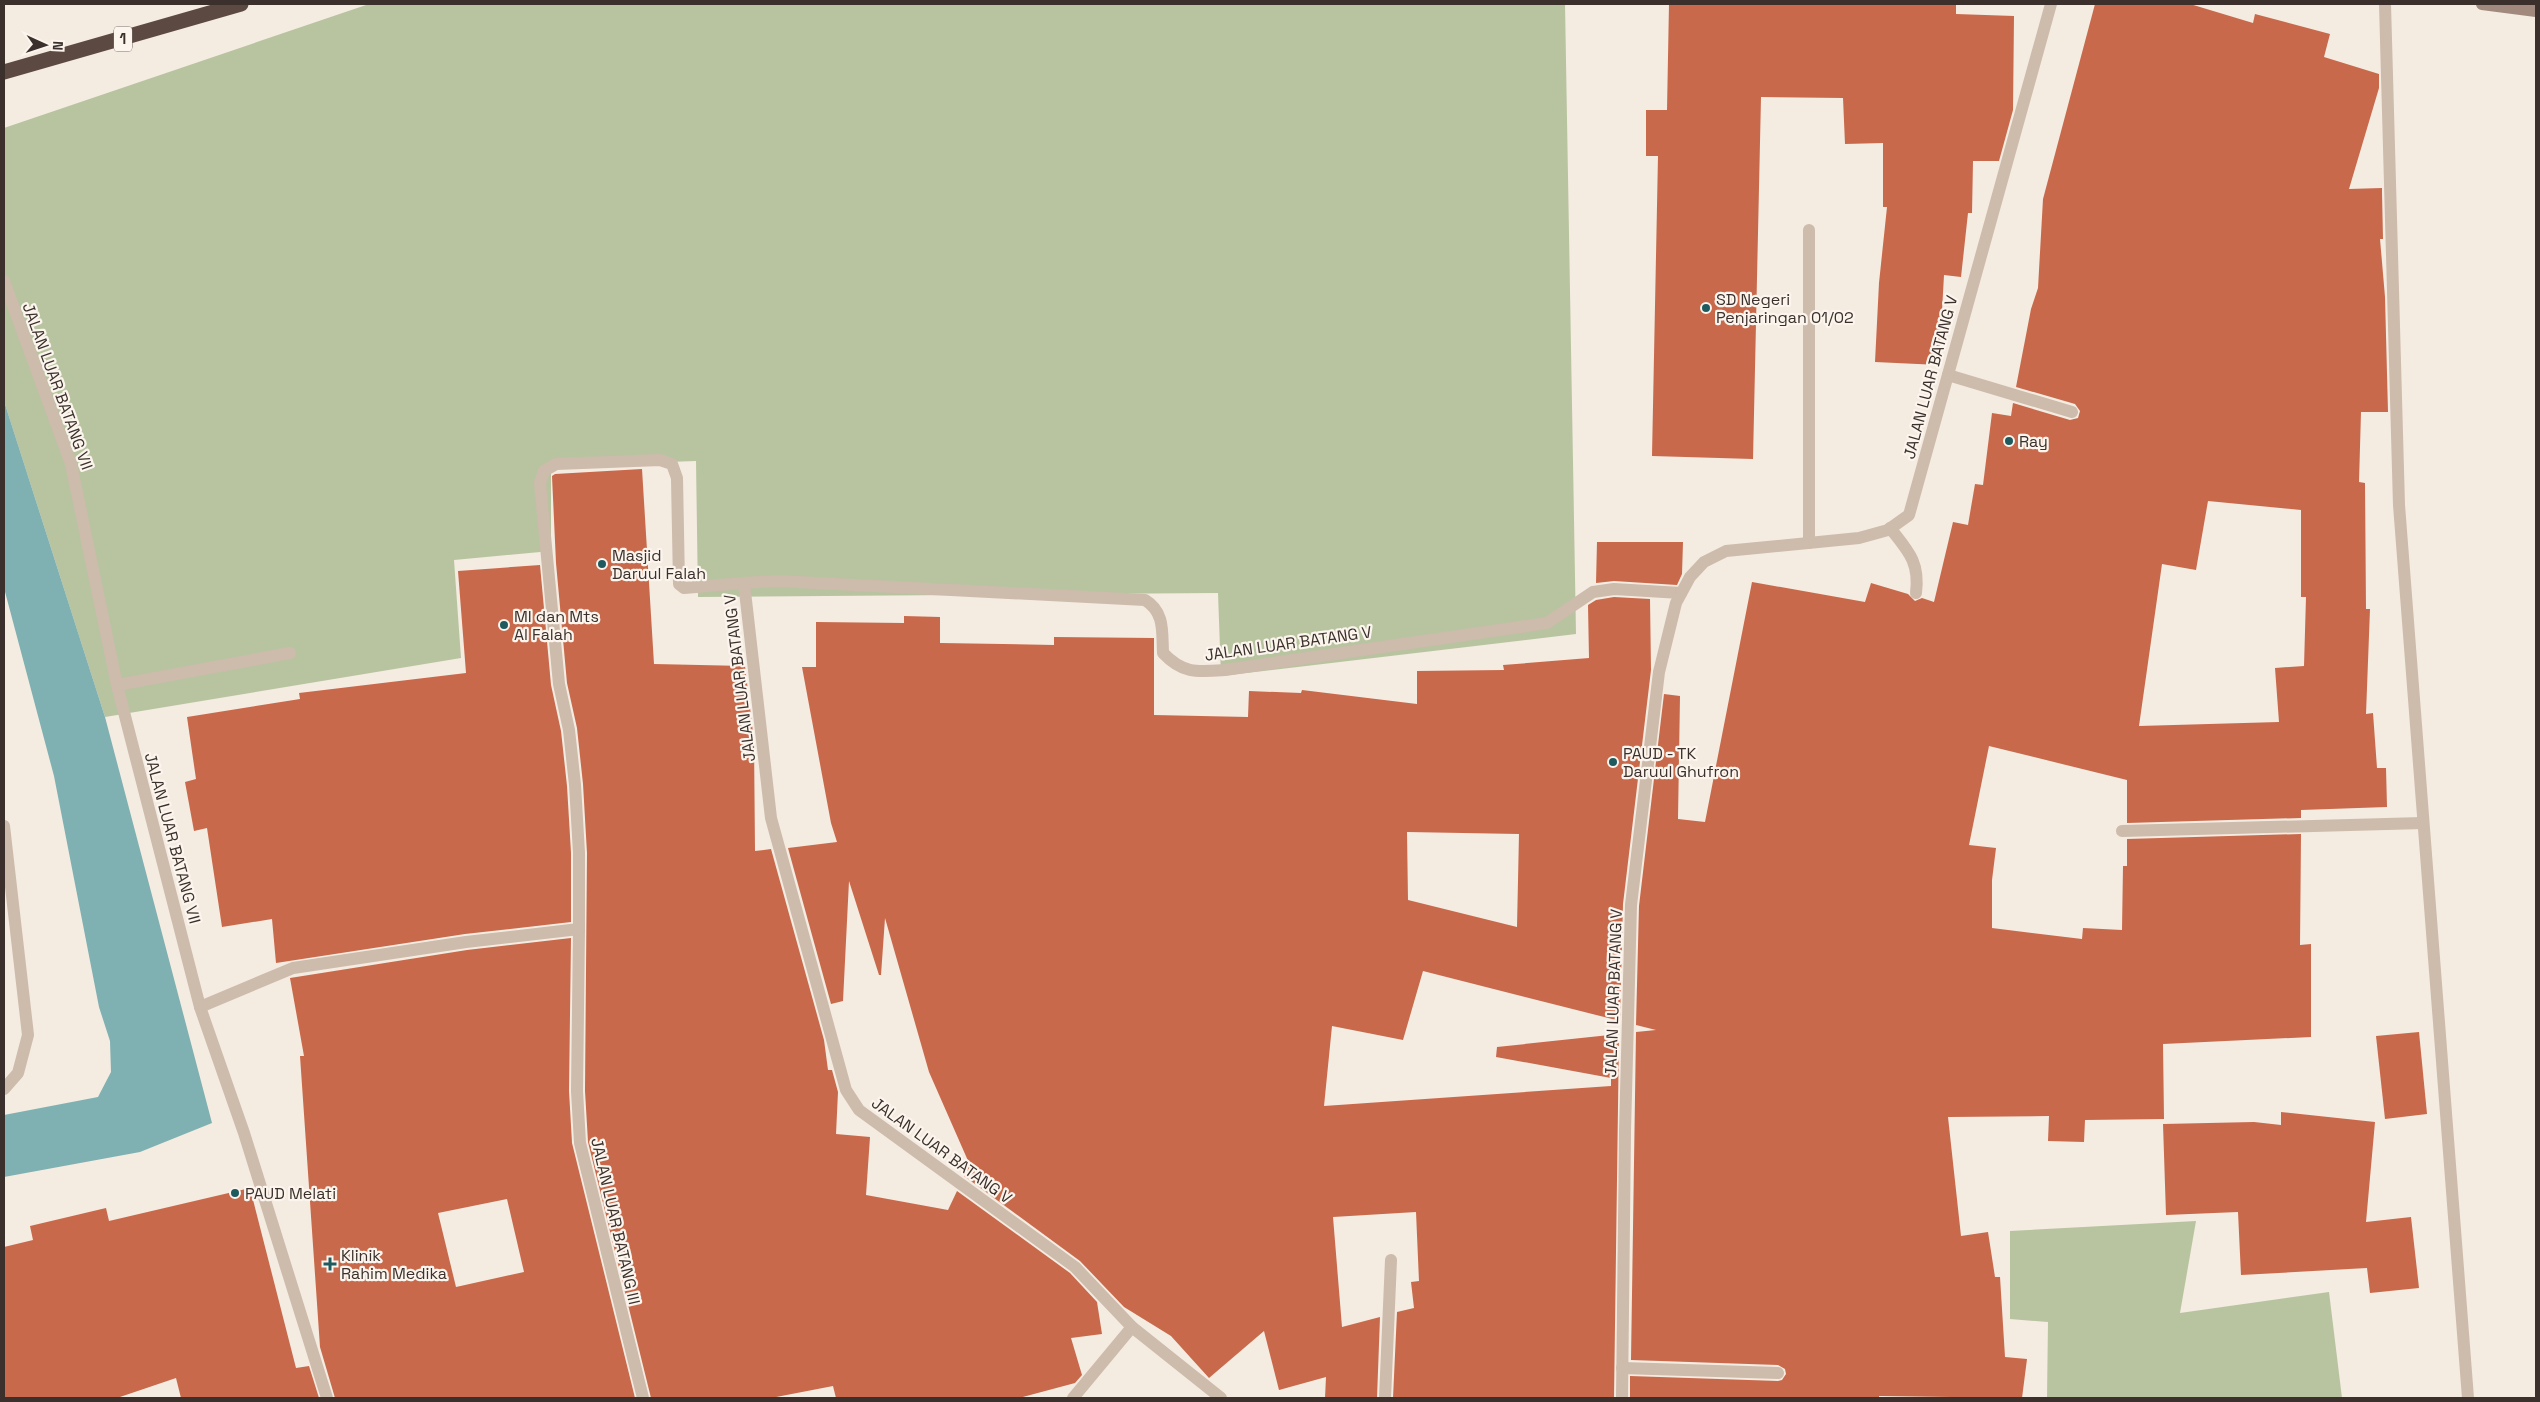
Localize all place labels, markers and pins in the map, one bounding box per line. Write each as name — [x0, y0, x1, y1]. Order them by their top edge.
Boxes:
place label: SD Negeri Penjaringan 01/02 — [1716, 289, 1854, 328]
marker: SD Negeri Penjaringan 01/02 — [1700, 302, 1712, 314]
place label: Ray — [2019, 431, 2048, 452]
marker: Ray — [2003, 435, 2015, 447]
place label: Masjid Daruul Falah — [612, 545, 706, 584]
marker: Masjid Daruul Falah — [596, 558, 608, 570]
place label: MI dan Mts Al Falah — [514, 606, 599, 645]
marker: MI dan Mts Al Falah — [498, 619, 510, 631]
place label: PAUD - TK Daruul Ghufron — [1623, 743, 1739, 782]
marker: PAUD - TK Daruul Ghufron — [1607, 756, 1619, 768]
place label: PAUD Melati — [245, 1183, 336, 1204]
marker: PAUD Melati — [229, 1187, 241, 1199]
place label: Klinik Rahim Medika — [341, 1245, 447, 1284]
marker: Klinik Rahim Medika — [323, 1257, 337, 1271]

